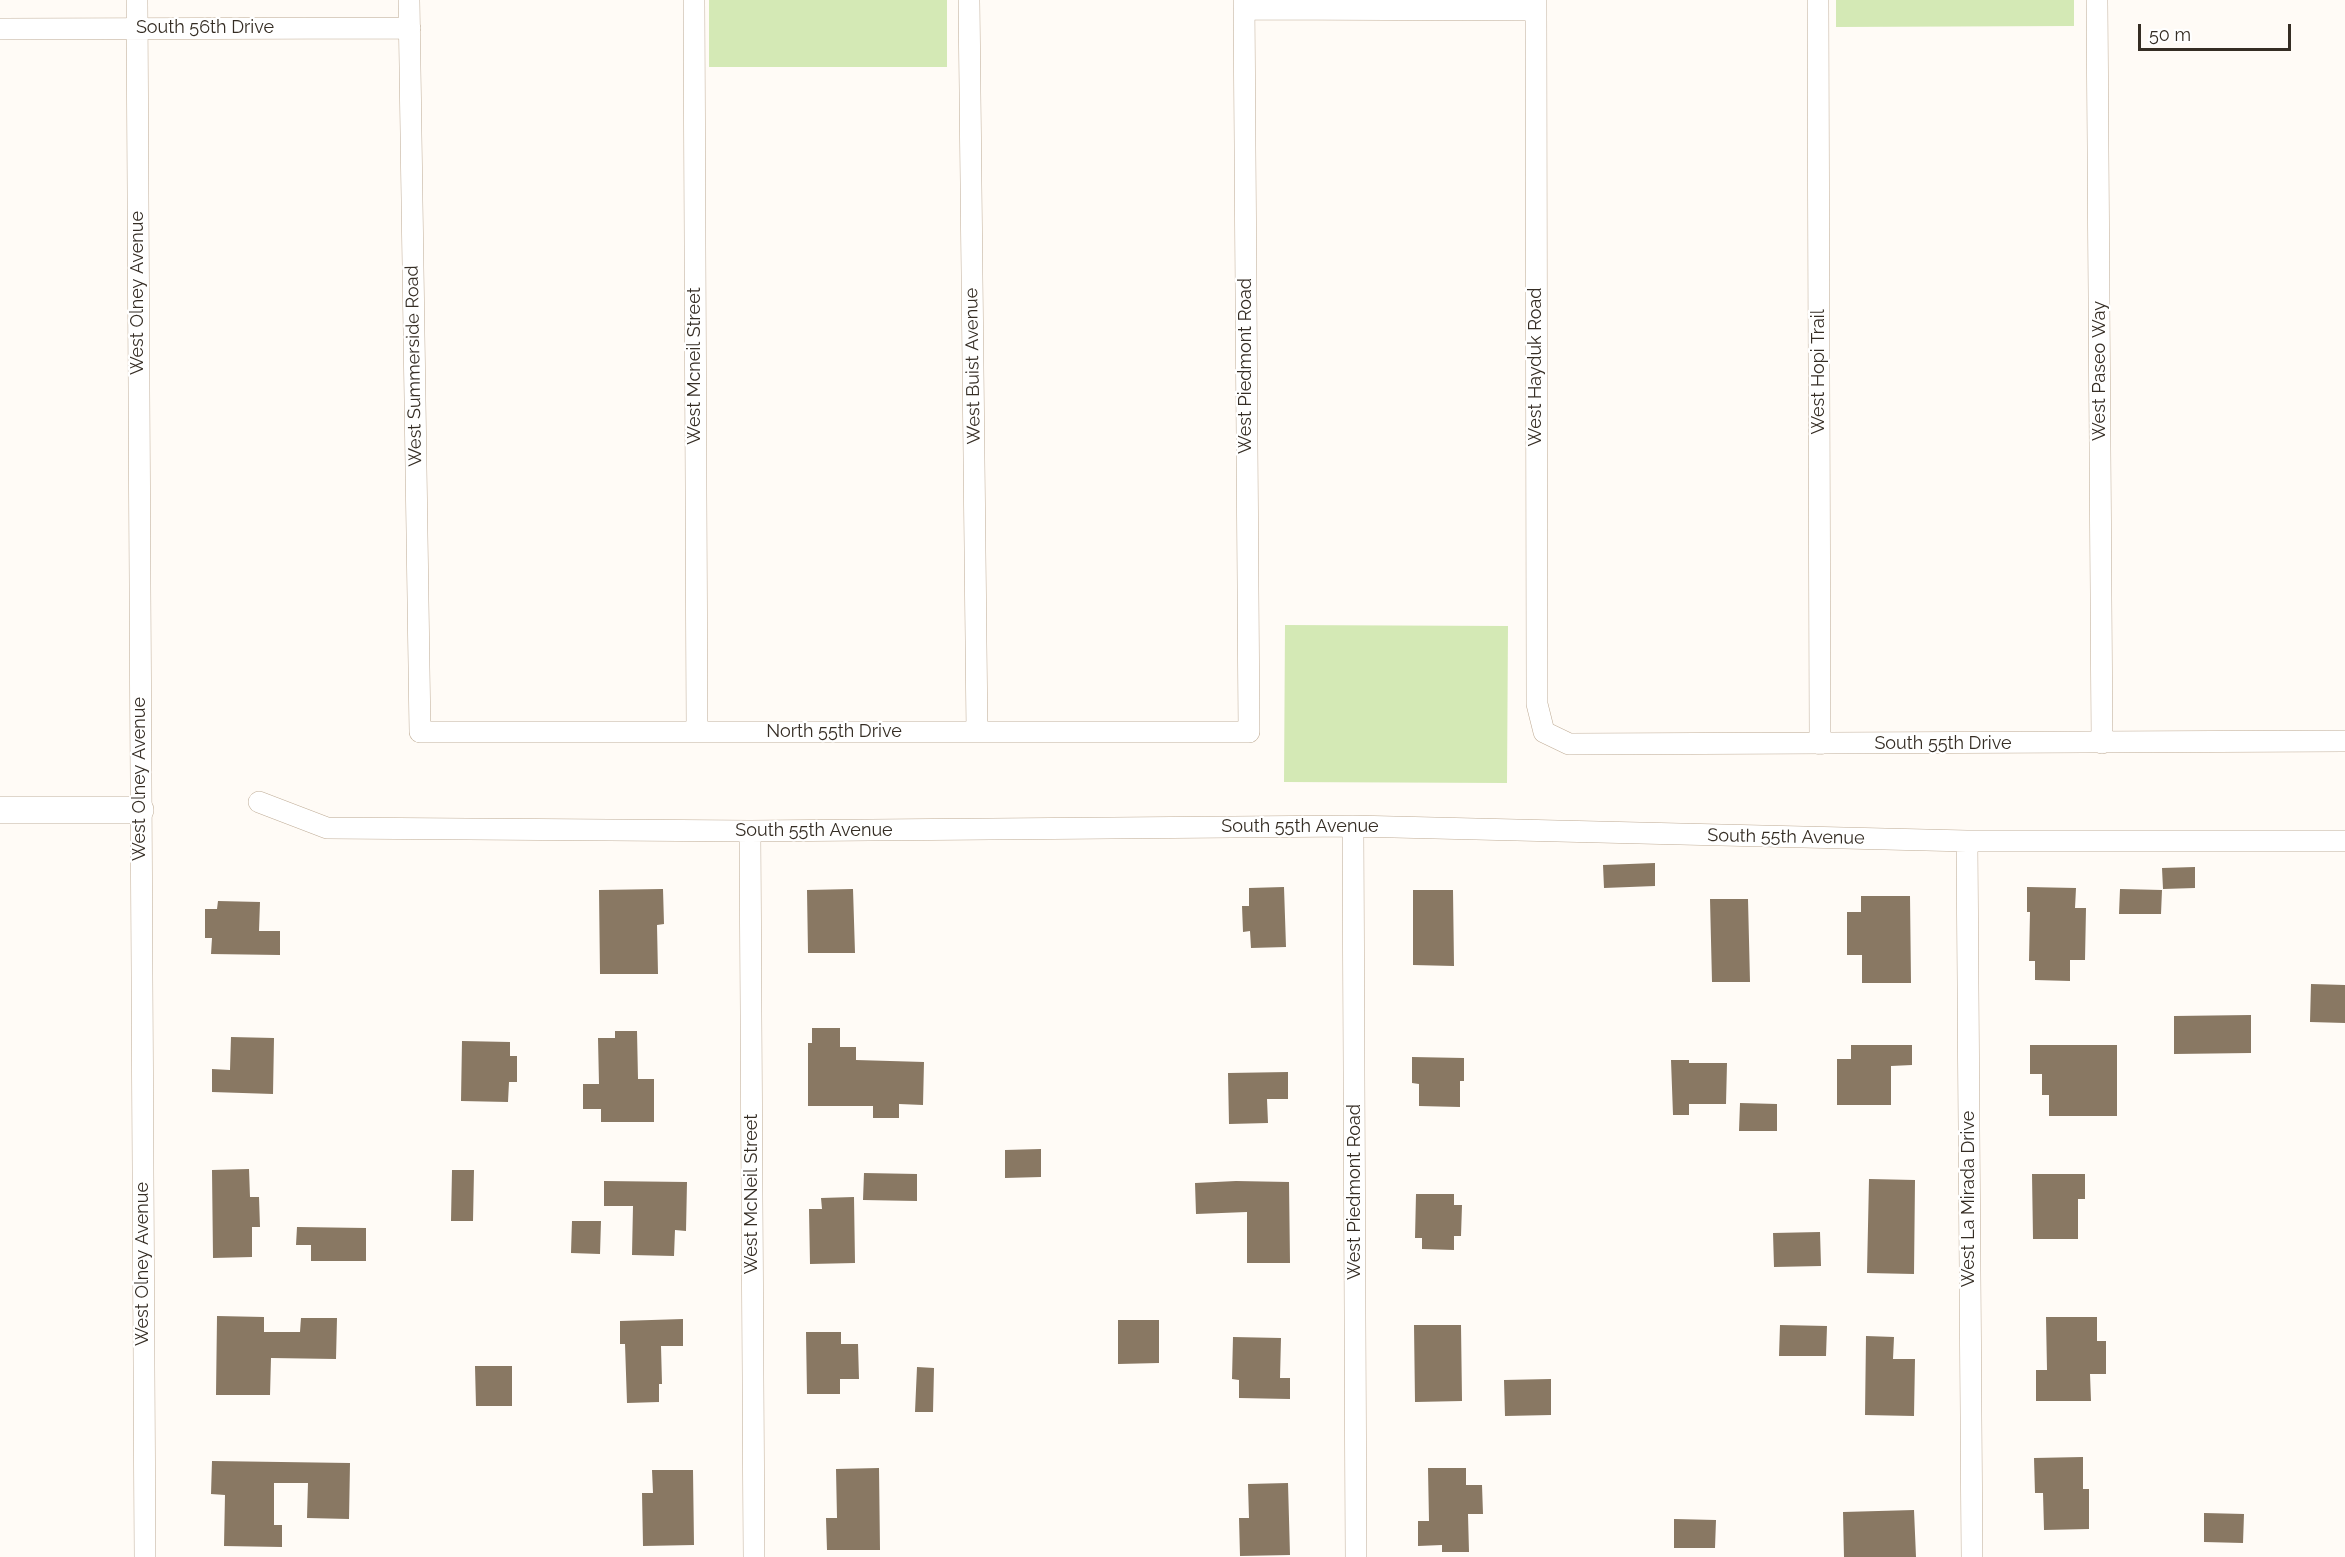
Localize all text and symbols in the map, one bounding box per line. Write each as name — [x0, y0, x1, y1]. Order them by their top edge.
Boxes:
scale bar — [2141, 12, 2294, 50]
street label: South 56th Drive — [136, 17, 274, 39]
text: 50 m — [2149, 24, 2191, 45]
street label: West Olney Avenue — [127, 211, 149, 375]
street label: West Summerside Road — [401, 265, 427, 467]
street label: West Piedmont Road — [1235, 278, 1257, 454]
street label: West Mcneil Street — [684, 287, 706, 445]
street label: West Buist Avenue — [961, 288, 985, 444]
street label: West Hayduk Road — [1525, 288, 1547, 446]
street label: West Paseo Way — [2089, 301, 2111, 441]
street label: West Hopi Trail — [1808, 309, 1830, 435]
street label: West Olney Avenue — [129, 697, 151, 861]
street label: North 55th Drive — [766, 721, 902, 743]
street label: South 55th Drive — [1874, 733, 2012, 755]
street label: South 55th Avenue — [1221, 816, 1379, 838]
street label: South 55th Avenue — [735, 820, 893, 842]
street label: South 55th Avenue — [1707, 825, 1865, 849]
street label: West Piedmont Road — [1344, 1104, 1366, 1280]
street label: West La Mirada Drive — [1958, 1111, 1980, 1287]
street label: West McNeil Street — [741, 1114, 763, 1274]
street label: West Olney Avenue — [132, 1182, 154, 1346]

